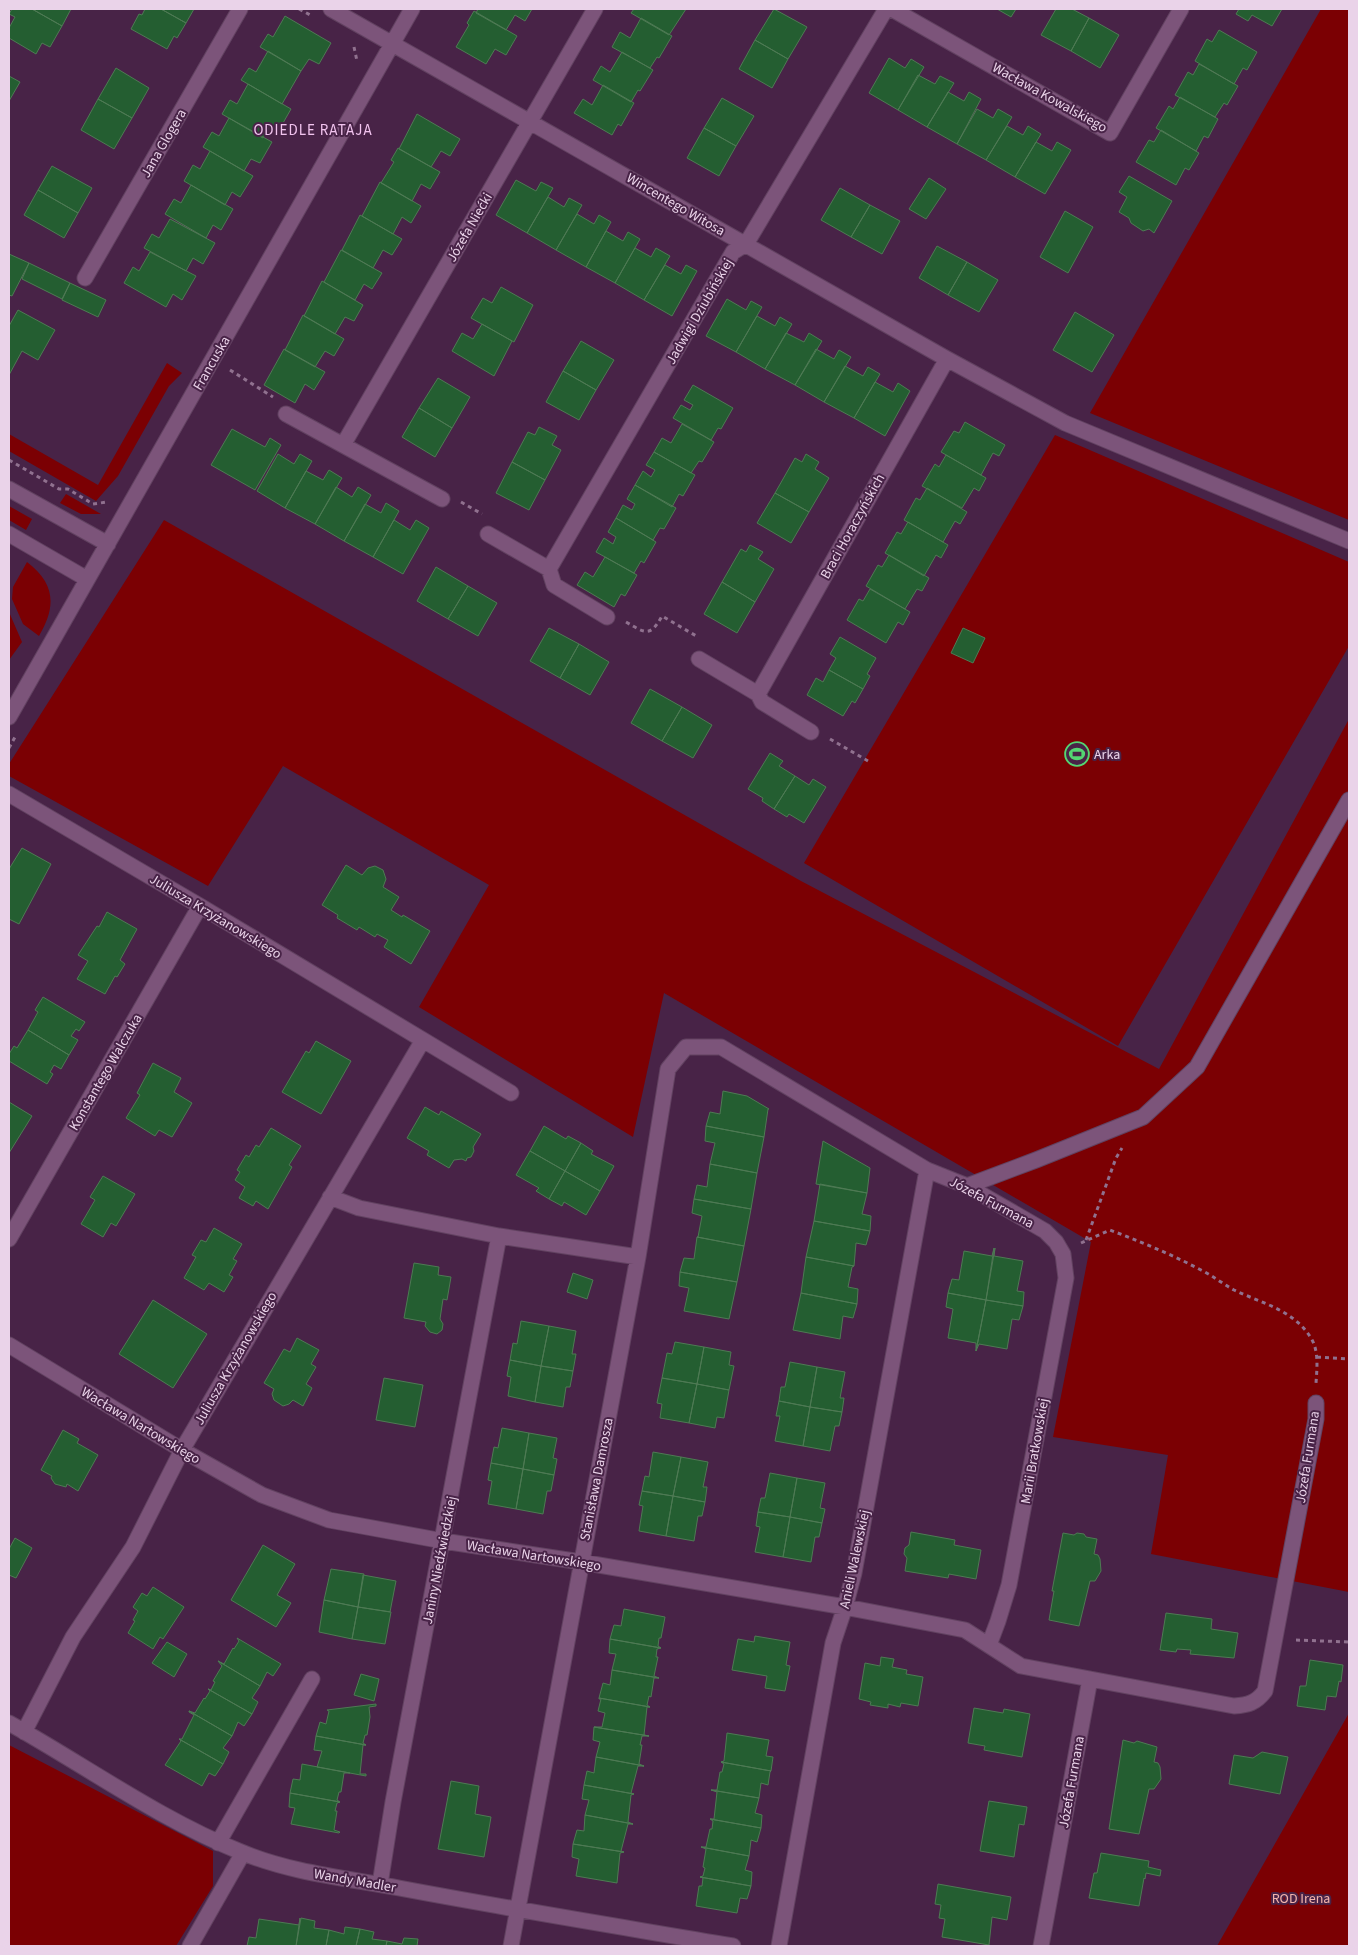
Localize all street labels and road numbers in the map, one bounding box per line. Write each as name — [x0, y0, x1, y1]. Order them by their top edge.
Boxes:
street label: Wacława Kowalskiego — [988, 58, 1111, 138]
street label: Jana Glogera — [136, 105, 192, 182]
street label: Wincentego Witosa — [622, 168, 729, 241]
street label: Józefa Niećki — [442, 189, 498, 266]
street label: Jadwigi Dziubińskiej — [661, 255, 738, 368]
street label: Francuska — [188, 333, 235, 394]
street label: Braci Horaczyńskich — [816, 470, 890, 583]
street label: Juliusza Krzyżanowskiego — [146, 869, 285, 964]
street label: Konstantego Walczuka — [64, 1010, 147, 1135]
street label: Józefa Furmana — [946, 1172, 1037, 1234]
street label: Juliusza Krzyżanowskiego — [190, 1288, 282, 1429]
street label: Wacława Nartowskiego — [77, 1382, 204, 1469]
street label: Marii Bratkowskiej — [1016, 1397, 1054, 1506]
street label: Józefa Furmana — [1291, 1410, 1325, 1505]
street label: Stanisława Damrosza — [575, 1416, 619, 1542]
street label: Janiny Niedźwiedzkiej — [418, 1494, 462, 1626]
street label: Anieli Walewskiej — [835, 1508, 875, 1610]
street label: Wacława Nartowskiego — [465, 1535, 602, 1576]
street label: Józefa Furmana — [1054, 1735, 1090, 1830]
street label: Wandy Madler — [312, 1864, 398, 1898]

